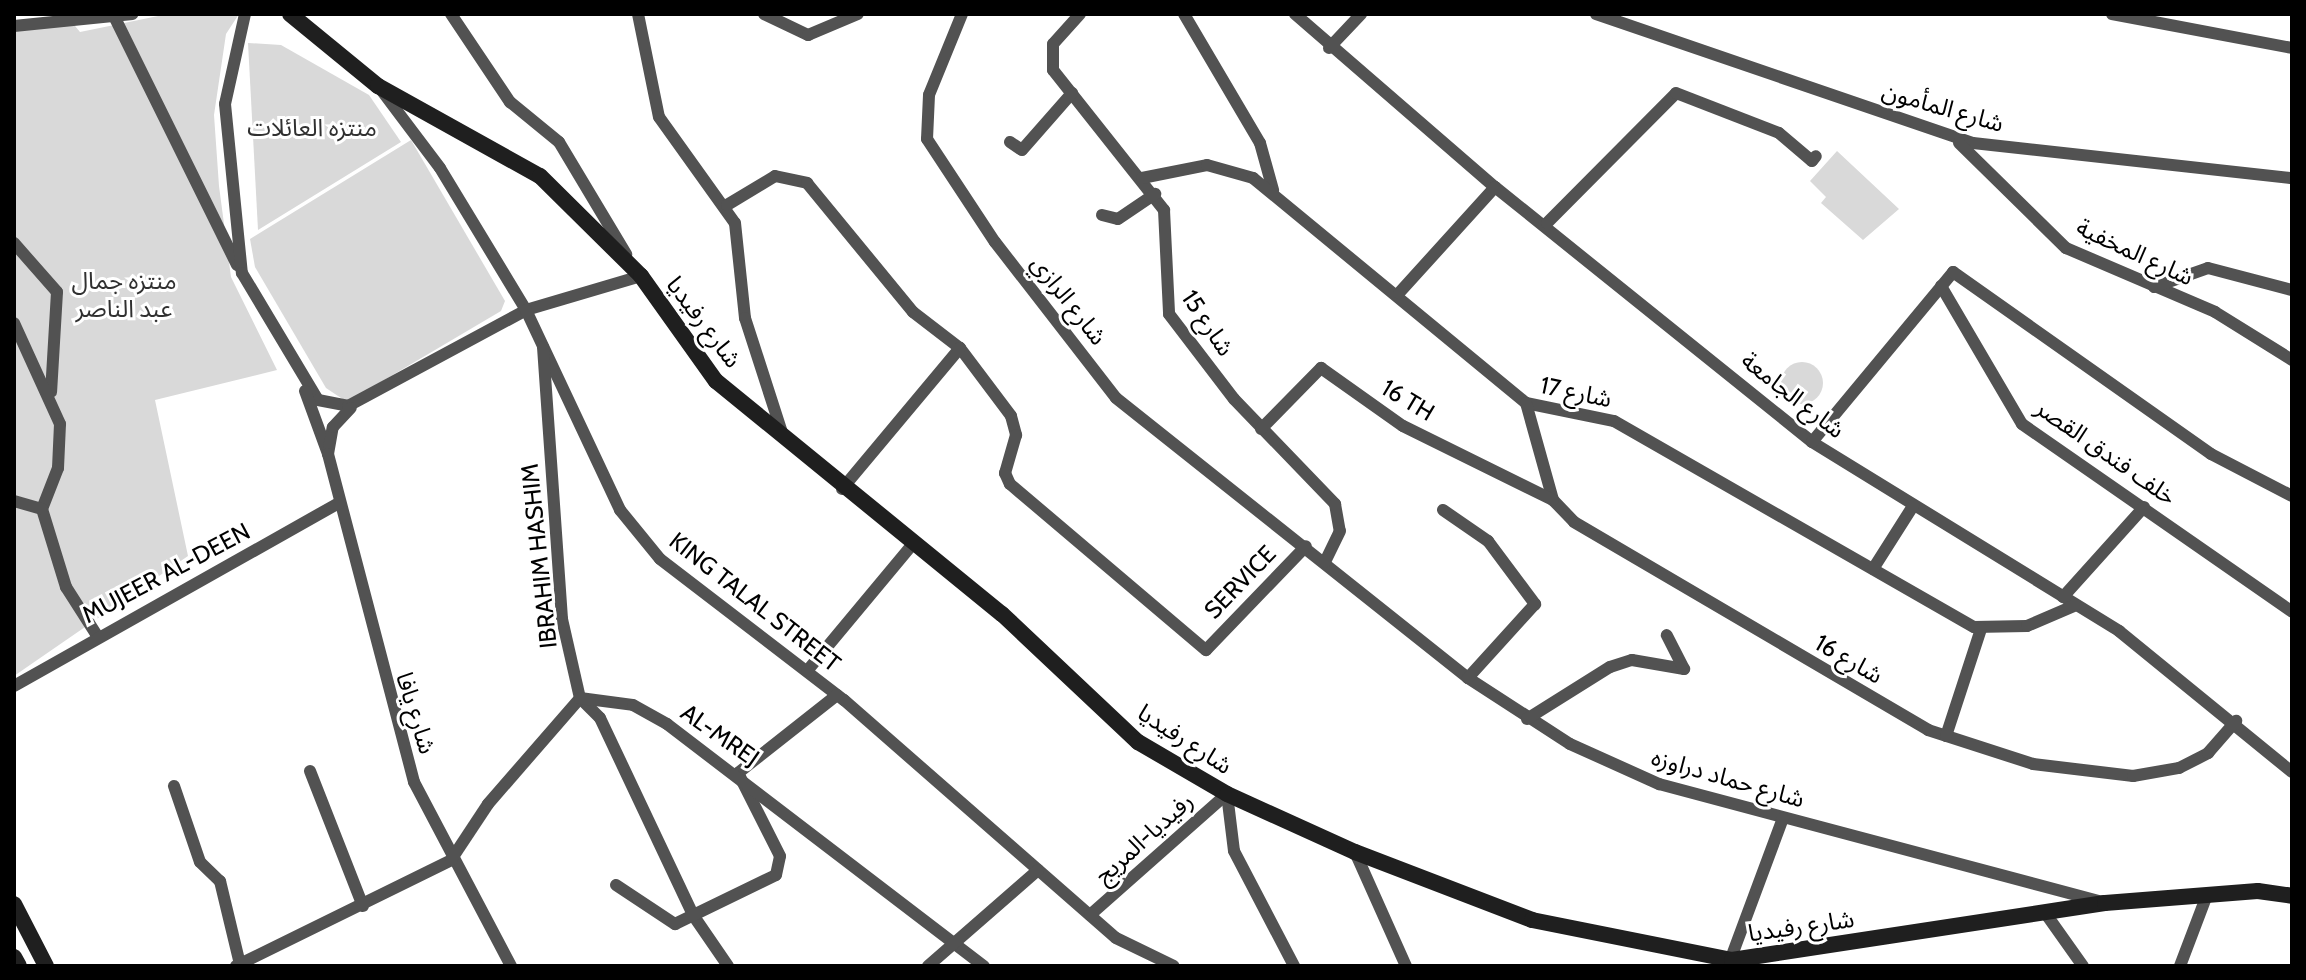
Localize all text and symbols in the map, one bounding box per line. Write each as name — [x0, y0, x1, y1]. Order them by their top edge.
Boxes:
street label: شارع المأمون — [1879, 76, 2007, 138]
park label: منتزه العائلات — [247, 114, 377, 142]
street label: شارع المخفية — [2072, 212, 2198, 292]
street label: شارع الرازي — [1025, 249, 1113, 351]
park label: منتزه جمال عبد الناصر — [71, 267, 177, 323]
street label: شارع رفيديا — [660, 271, 748, 373]
street label: شارع 15 — [1176, 285, 1240, 361]
street label: شارع الجامعة — [1736, 346, 1850, 444]
street label: شارع 17 — [1538, 370, 1614, 414]
street label: 16 TH — [1376, 373, 1440, 427]
street label: خلف فندق القصر — [2030, 393, 2182, 511]
street label: IBRAHIM HASHIM — [515, 462, 563, 650]
street label: MUJEER AL-DEEN — [77, 517, 255, 629]
street label: KING TALAL STREET — [664, 526, 846, 678]
street label: SERVICE — [1198, 539, 1282, 625]
street label: شارع 16 — [1810, 628, 1888, 690]
street label: شارع يافا — [390, 669, 442, 757]
street label: AL-MREJ — [675, 698, 765, 772]
street label: شارع رفيديا — [1132, 698, 1238, 780]
street label: شارع حماد دراوزه — [1648, 742, 1808, 814]
street label: رفيديا-المريج — [1089, 786, 1199, 890]
street label: شارع رفيديا — [1746, 904, 1856, 948]

